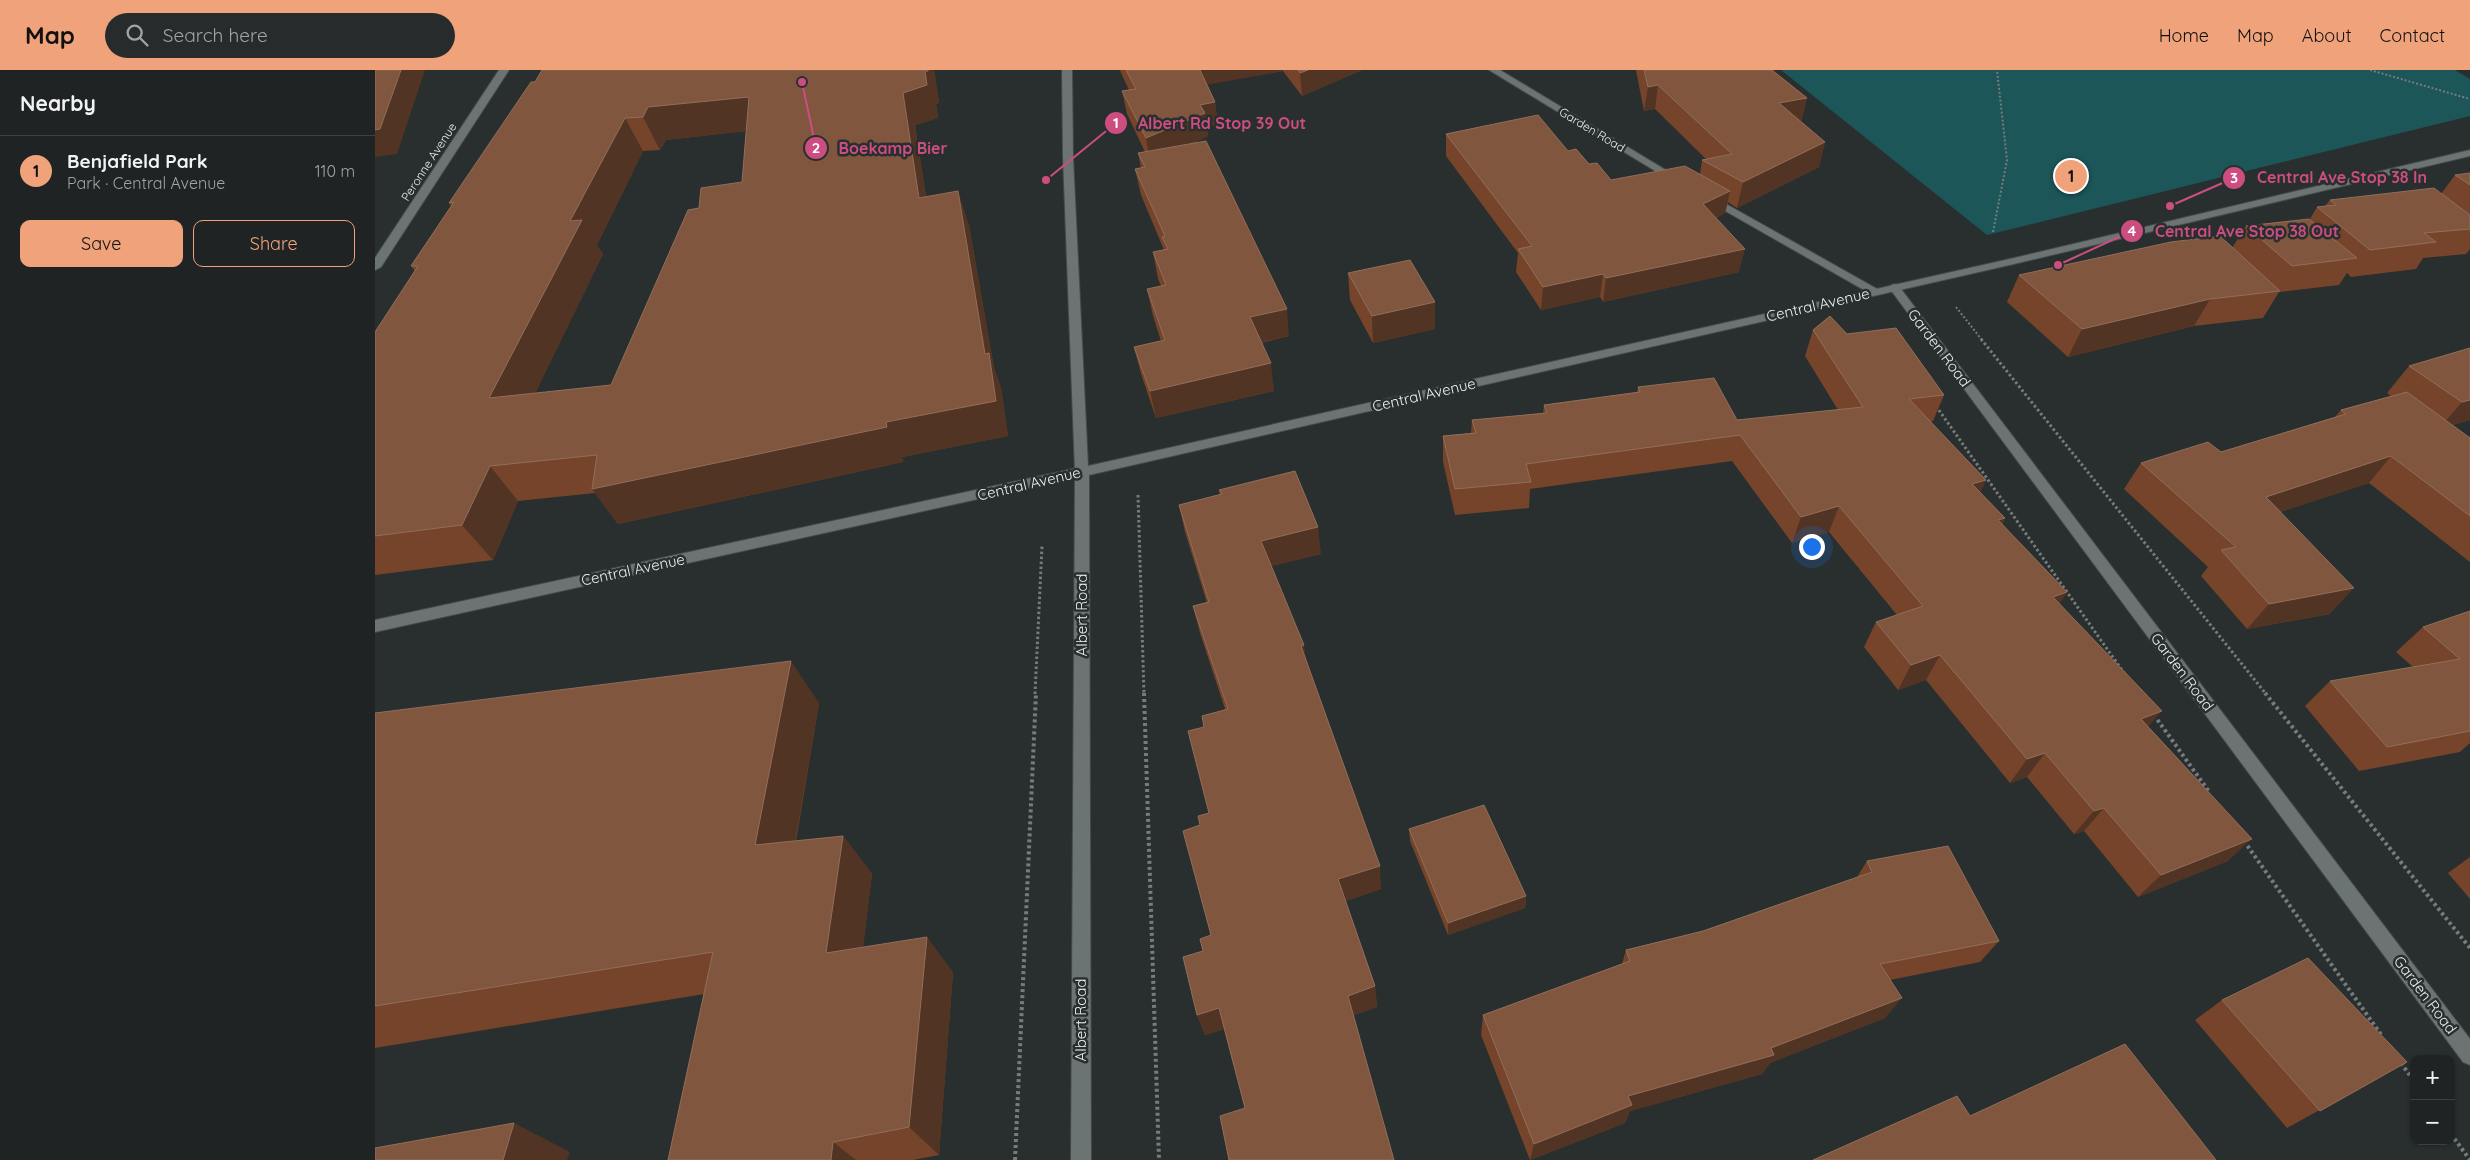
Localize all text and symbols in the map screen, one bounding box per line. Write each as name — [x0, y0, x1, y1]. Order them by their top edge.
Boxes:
search box — [105, 13, 455, 58]
text: Map — [25, 20, 75, 50]
icon: search — [123, 21, 151, 49]
text: Search here — [163, 23, 268, 47]
text: Home — [2159, 24, 2209, 47]
text: Map — [2237, 24, 2274, 47]
text: About — [2302, 24, 2352, 47]
text: Contact — [2380, 24, 2445, 47]
text: Nearby — [20, 90, 96, 116]
street label: Garden Road — [1557, 104, 1628, 155]
callout: Albert Rd Stop 39 Out — [1103, 108, 1316, 139]
text: 1 — [1113, 113, 1119, 132]
text: Albert Rd Stop 39 Out — [1138, 113, 1306, 133]
street label: Peronne Avenue — [398, 120, 460, 204]
callout: Boekamp Bier — [803, 133, 957, 164]
text: 2 — [812, 138, 820, 157]
text: Boekamp Bier — [839, 138, 947, 158]
text: Benjafield Park — [67, 149, 208, 173]
pin: 1 — [2055, 157, 2087, 195]
text: 1 — [33, 161, 39, 181]
text: 110 m — [315, 161, 355, 181]
callout: Central Ave Stop 38 In — [2222, 162, 2437, 193]
text: Central Ave Stop 38 In — [2257, 167, 2427, 187]
text: 3 — [2230, 168, 2238, 187]
text: Park · Central Avenue — [67, 173, 225, 193]
callout: Central Ave Stop 38 Out — [2120, 216, 2349, 247]
button: Save — [20, 220, 183, 267]
button: Share — [193, 220, 355, 267]
text: 4 — [2128, 221, 2137, 240]
text: Central Ave Stop 38 Out — [2155, 221, 2339, 241]
street label: Central Avenue — [1764, 283, 1871, 326]
street label: Garden Road — [1904, 305, 1975, 390]
street label: Central Avenue — [1370, 373, 1477, 416]
street label: Central Avenue — [975, 462, 1082, 505]
your location — [1799, 534, 1825, 560]
street label: Central Avenue — [579, 549, 686, 590]
street label: Albert Road — [1072, 574, 1091, 656]
street label: Garden Road — [2147, 629, 2218, 714]
street label: Garden Road — [2390, 952, 2461, 1037]
street label: Albert Road — [1071, 979, 1090, 1061]
map controls — [2410, 1055, 2455, 1145]
button: + — [2410, 1055, 2455, 1100]
button: − — [2410, 1100, 2455, 1145]

